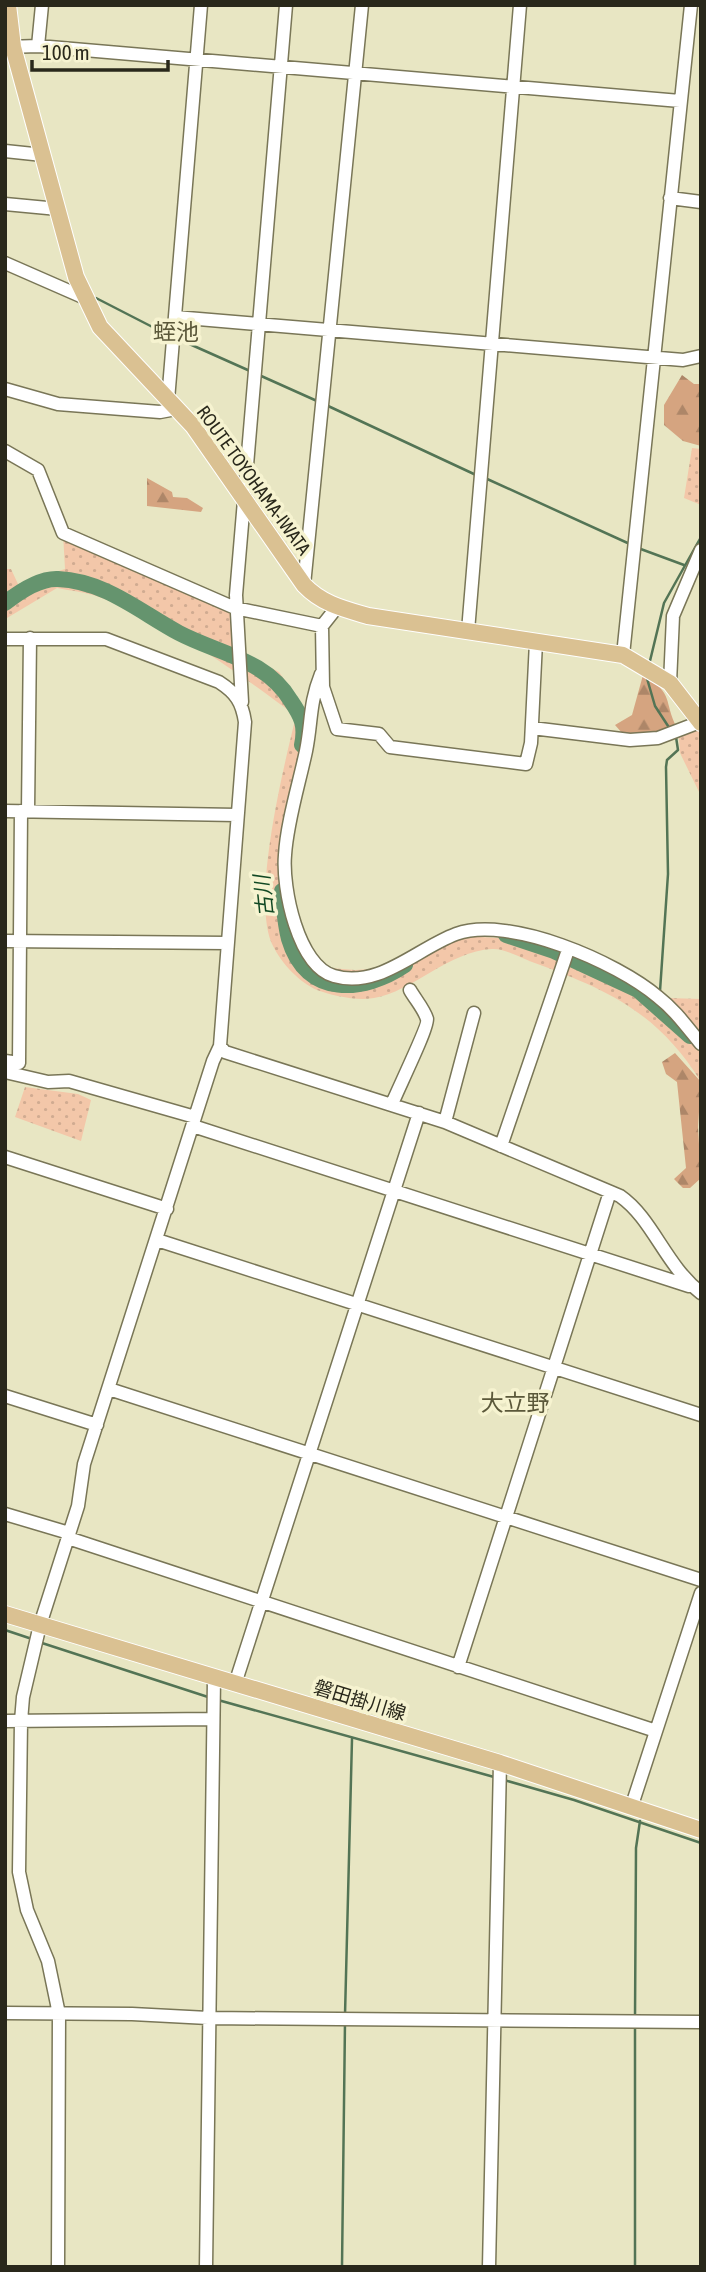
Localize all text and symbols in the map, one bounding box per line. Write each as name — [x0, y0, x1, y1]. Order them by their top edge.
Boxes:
scale bar — [32, 28, 168, 72]
text: 100 m — [42, 40, 90, 64]
district label: 蛭池 — [153, 319, 199, 345]
street label: ROUTE TOYOHAMA-IWATA — [193, 401, 316, 559]
water label: 古川 — [249, 872, 277, 918]
district label: 大立野 — [481, 1390, 550, 1416]
street label: 磐田掛川線 — [311, 1676, 409, 1724]

